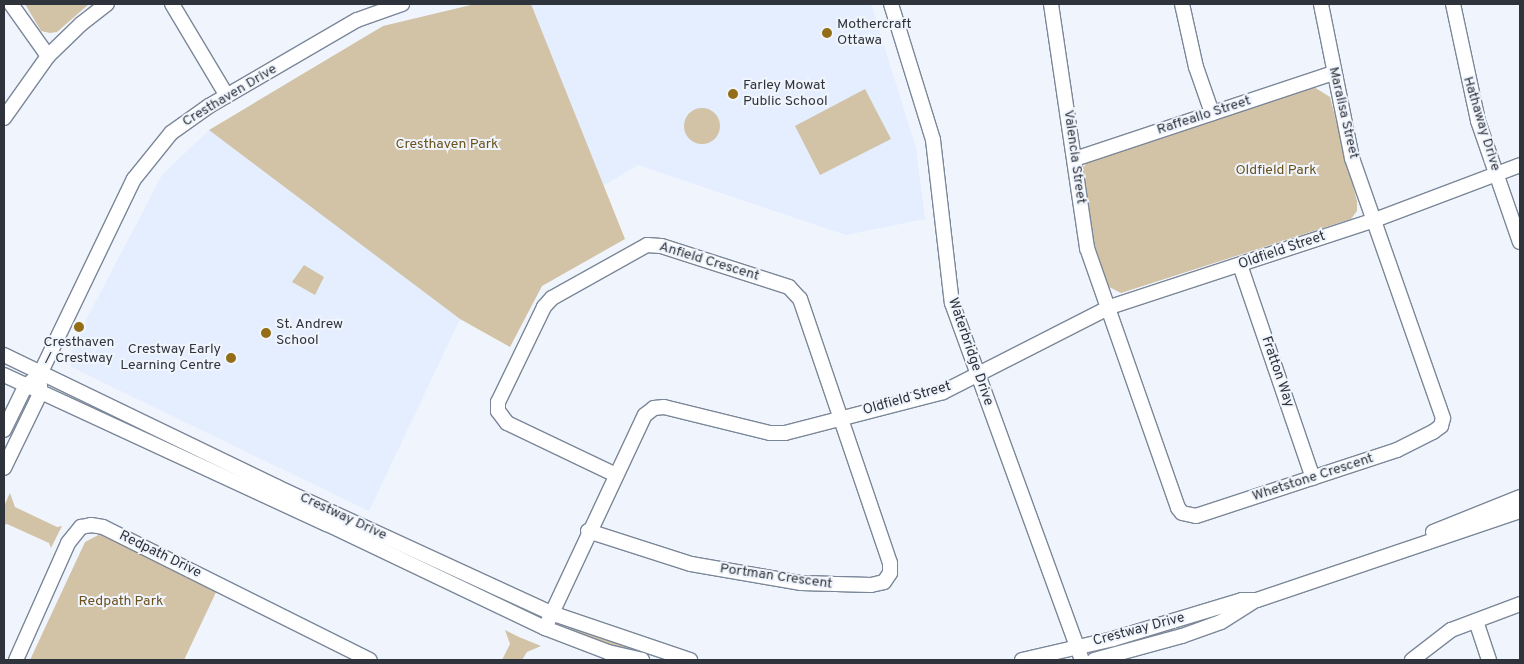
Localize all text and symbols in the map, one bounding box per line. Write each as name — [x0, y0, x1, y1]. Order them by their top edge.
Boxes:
place label: Mothercraft Ottawa — [837, 17, 911, 49]
marker: Mothercraft Ottawa — [821, 27, 833, 39]
street label: Cresthaven Drive — [180, 61, 280, 131]
street label: Maralisa Street — [1324, 65, 1362, 161]
street label: Hathaway Drive — [1459, 75, 1503, 173]
place label: Farley Mowat Public School — [743, 78, 828, 110]
marker: Farley Mowat Public School — [727, 88, 739, 100]
street label: Raffeallo Street — [1155, 93, 1253, 139]
street label: Valencia Street — [1059, 109, 1089, 205]
park label: Cresthaven Park — [395, 137, 499, 153]
park label: Oldfield Park — [1235, 163, 1317, 179]
street label: Oldfield Street — [1236, 228, 1328, 274]
street label: Anfield Crescent — [657, 239, 761, 285]
street label: Waterbridge Drive — [944, 296, 996, 408]
place label: St. Andrew School — [276, 317, 344, 350]
marker: Cresthaven / Crestway — [73, 321, 85, 333]
marker: St. Andrew School — [260, 327, 272, 339]
street label: Fratton Way — [1257, 334, 1297, 410]
place label: Cresthaven / Crestway — [44, 335, 114, 368]
place label: Crestway Early Learning Centre — [120, 342, 221, 374]
marker: Crestway Early Learning Centre — [225, 352, 237, 364]
street label: Oldfield Street — [861, 378, 953, 420]
street label: Whetstone Crescent — [1250, 450, 1376, 506]
street label: Crestway Drive — [297, 490, 389, 544]
street label: Redpath Drive — [116, 528, 204, 582]
street label: Portman Crescent — [719, 561, 833, 593]
park label: Redpath Park — [79, 594, 163, 610]
street label: Crestway Drive — [1091, 610, 1187, 650]

